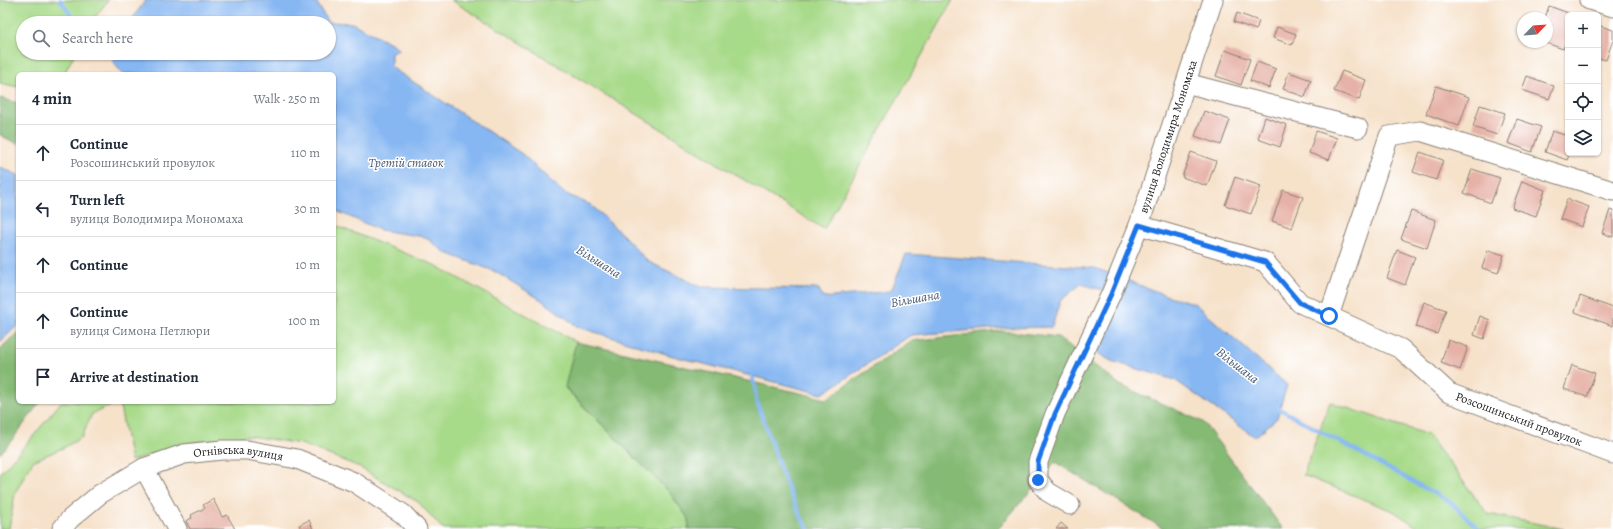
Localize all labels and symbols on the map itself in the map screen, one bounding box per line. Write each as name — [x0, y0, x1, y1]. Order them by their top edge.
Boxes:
north arrow — [1517, 12, 1553, 48]
street label: вулиця Володимира Мономаха — [1135, 58, 1201, 215]
water label: Третій ставок — [368, 154, 444, 171]
water label: Вільшана — [573, 241, 624, 282]
water label: Вільшана — [889, 286, 941, 311]
route start — [1320, 307, 1338, 325]
water label: Вільшана — [1213, 343, 1262, 387]
street label: Розсошинський провулок — [1453, 388, 1585, 450]
street label: Огнівська вулиця — [193, 442, 285, 464]
route end — [1029, 471, 1047, 489]

